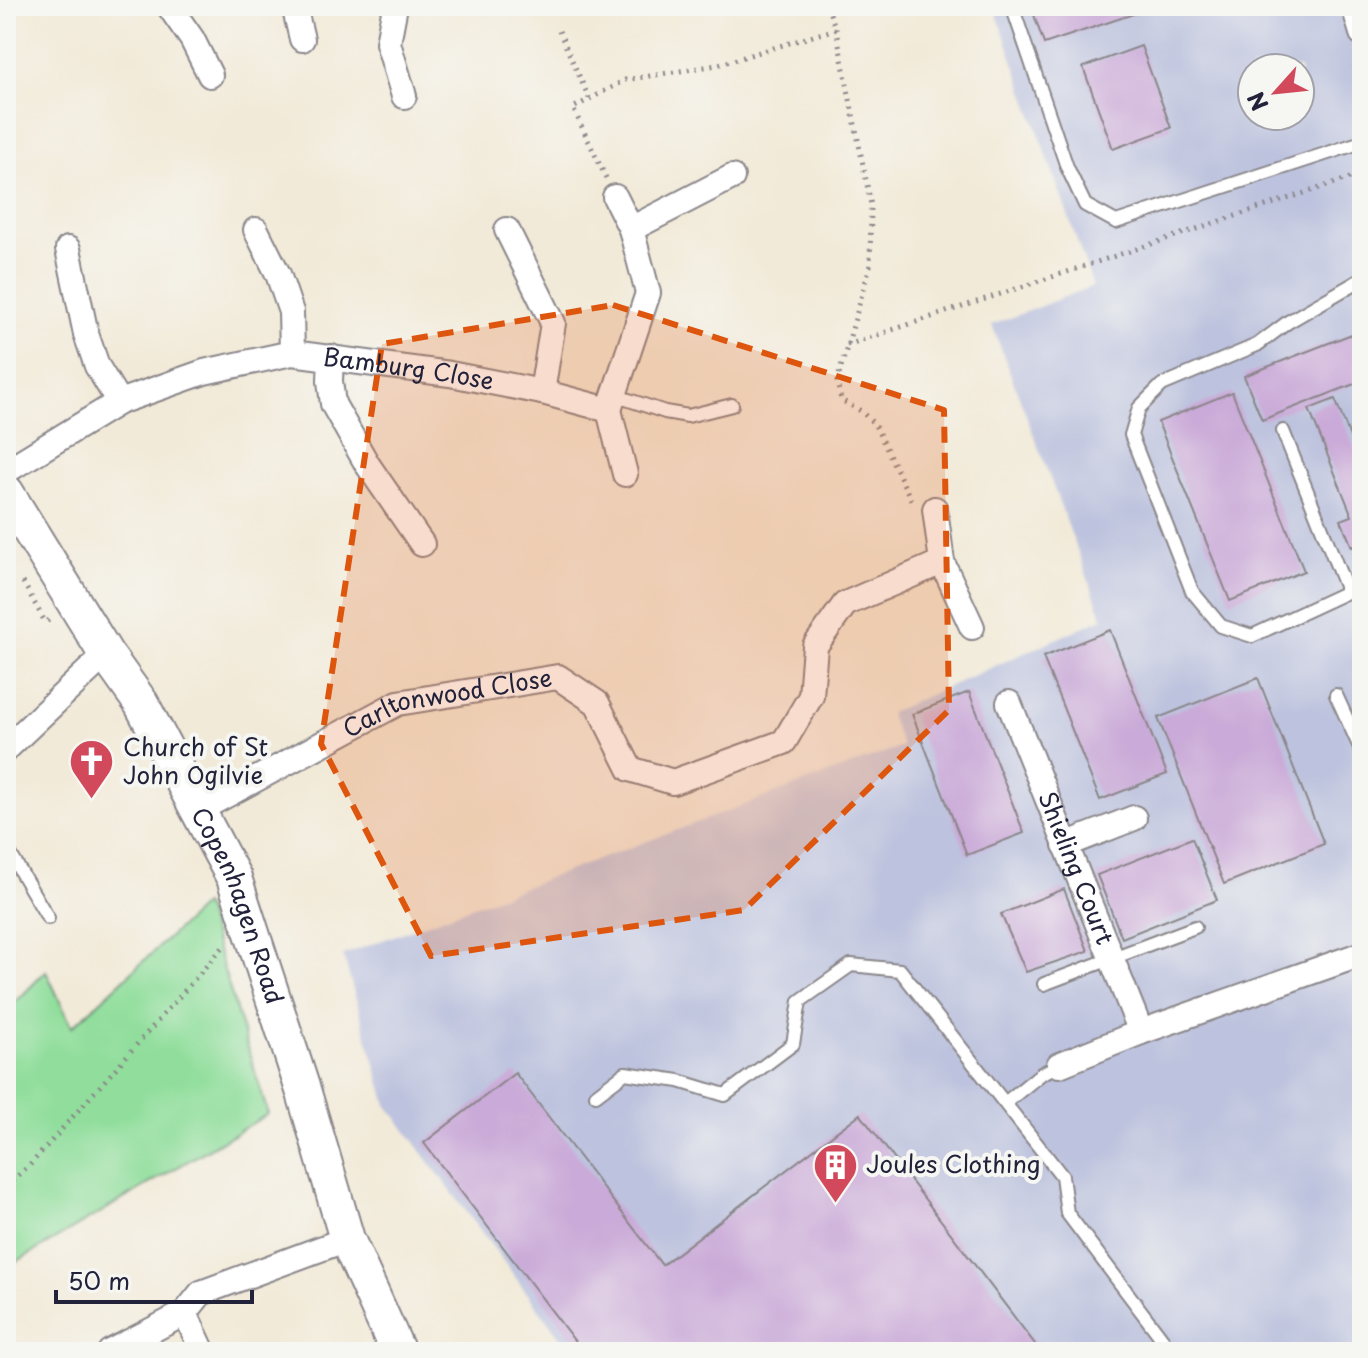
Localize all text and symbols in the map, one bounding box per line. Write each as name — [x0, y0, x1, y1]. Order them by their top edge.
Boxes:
north arrow — [1236, 52, 1316, 132]
text: N — [1238, 87, 1276, 117]
street label: Bamburg Close — [321, 337, 497, 398]
street label: Carltonwood Close — [336, 658, 554, 746]
place label: Church of St John Ogilvie — [123, 728, 268, 792]
church icon: Church of St John Ogilvie — [68, 738, 116, 801]
street label: Shieling Court — [1030, 785, 1124, 950]
street label: Copenhagen Road — [184, 800, 294, 1008]
building icon: Joules Clothing — [811, 1141, 859, 1204]
place label: Joules Clothing — [866, 1145, 1041, 1181]
scale bar — [56, 1254, 252, 1304]
text: 50 m — [68, 1262, 130, 1298]

